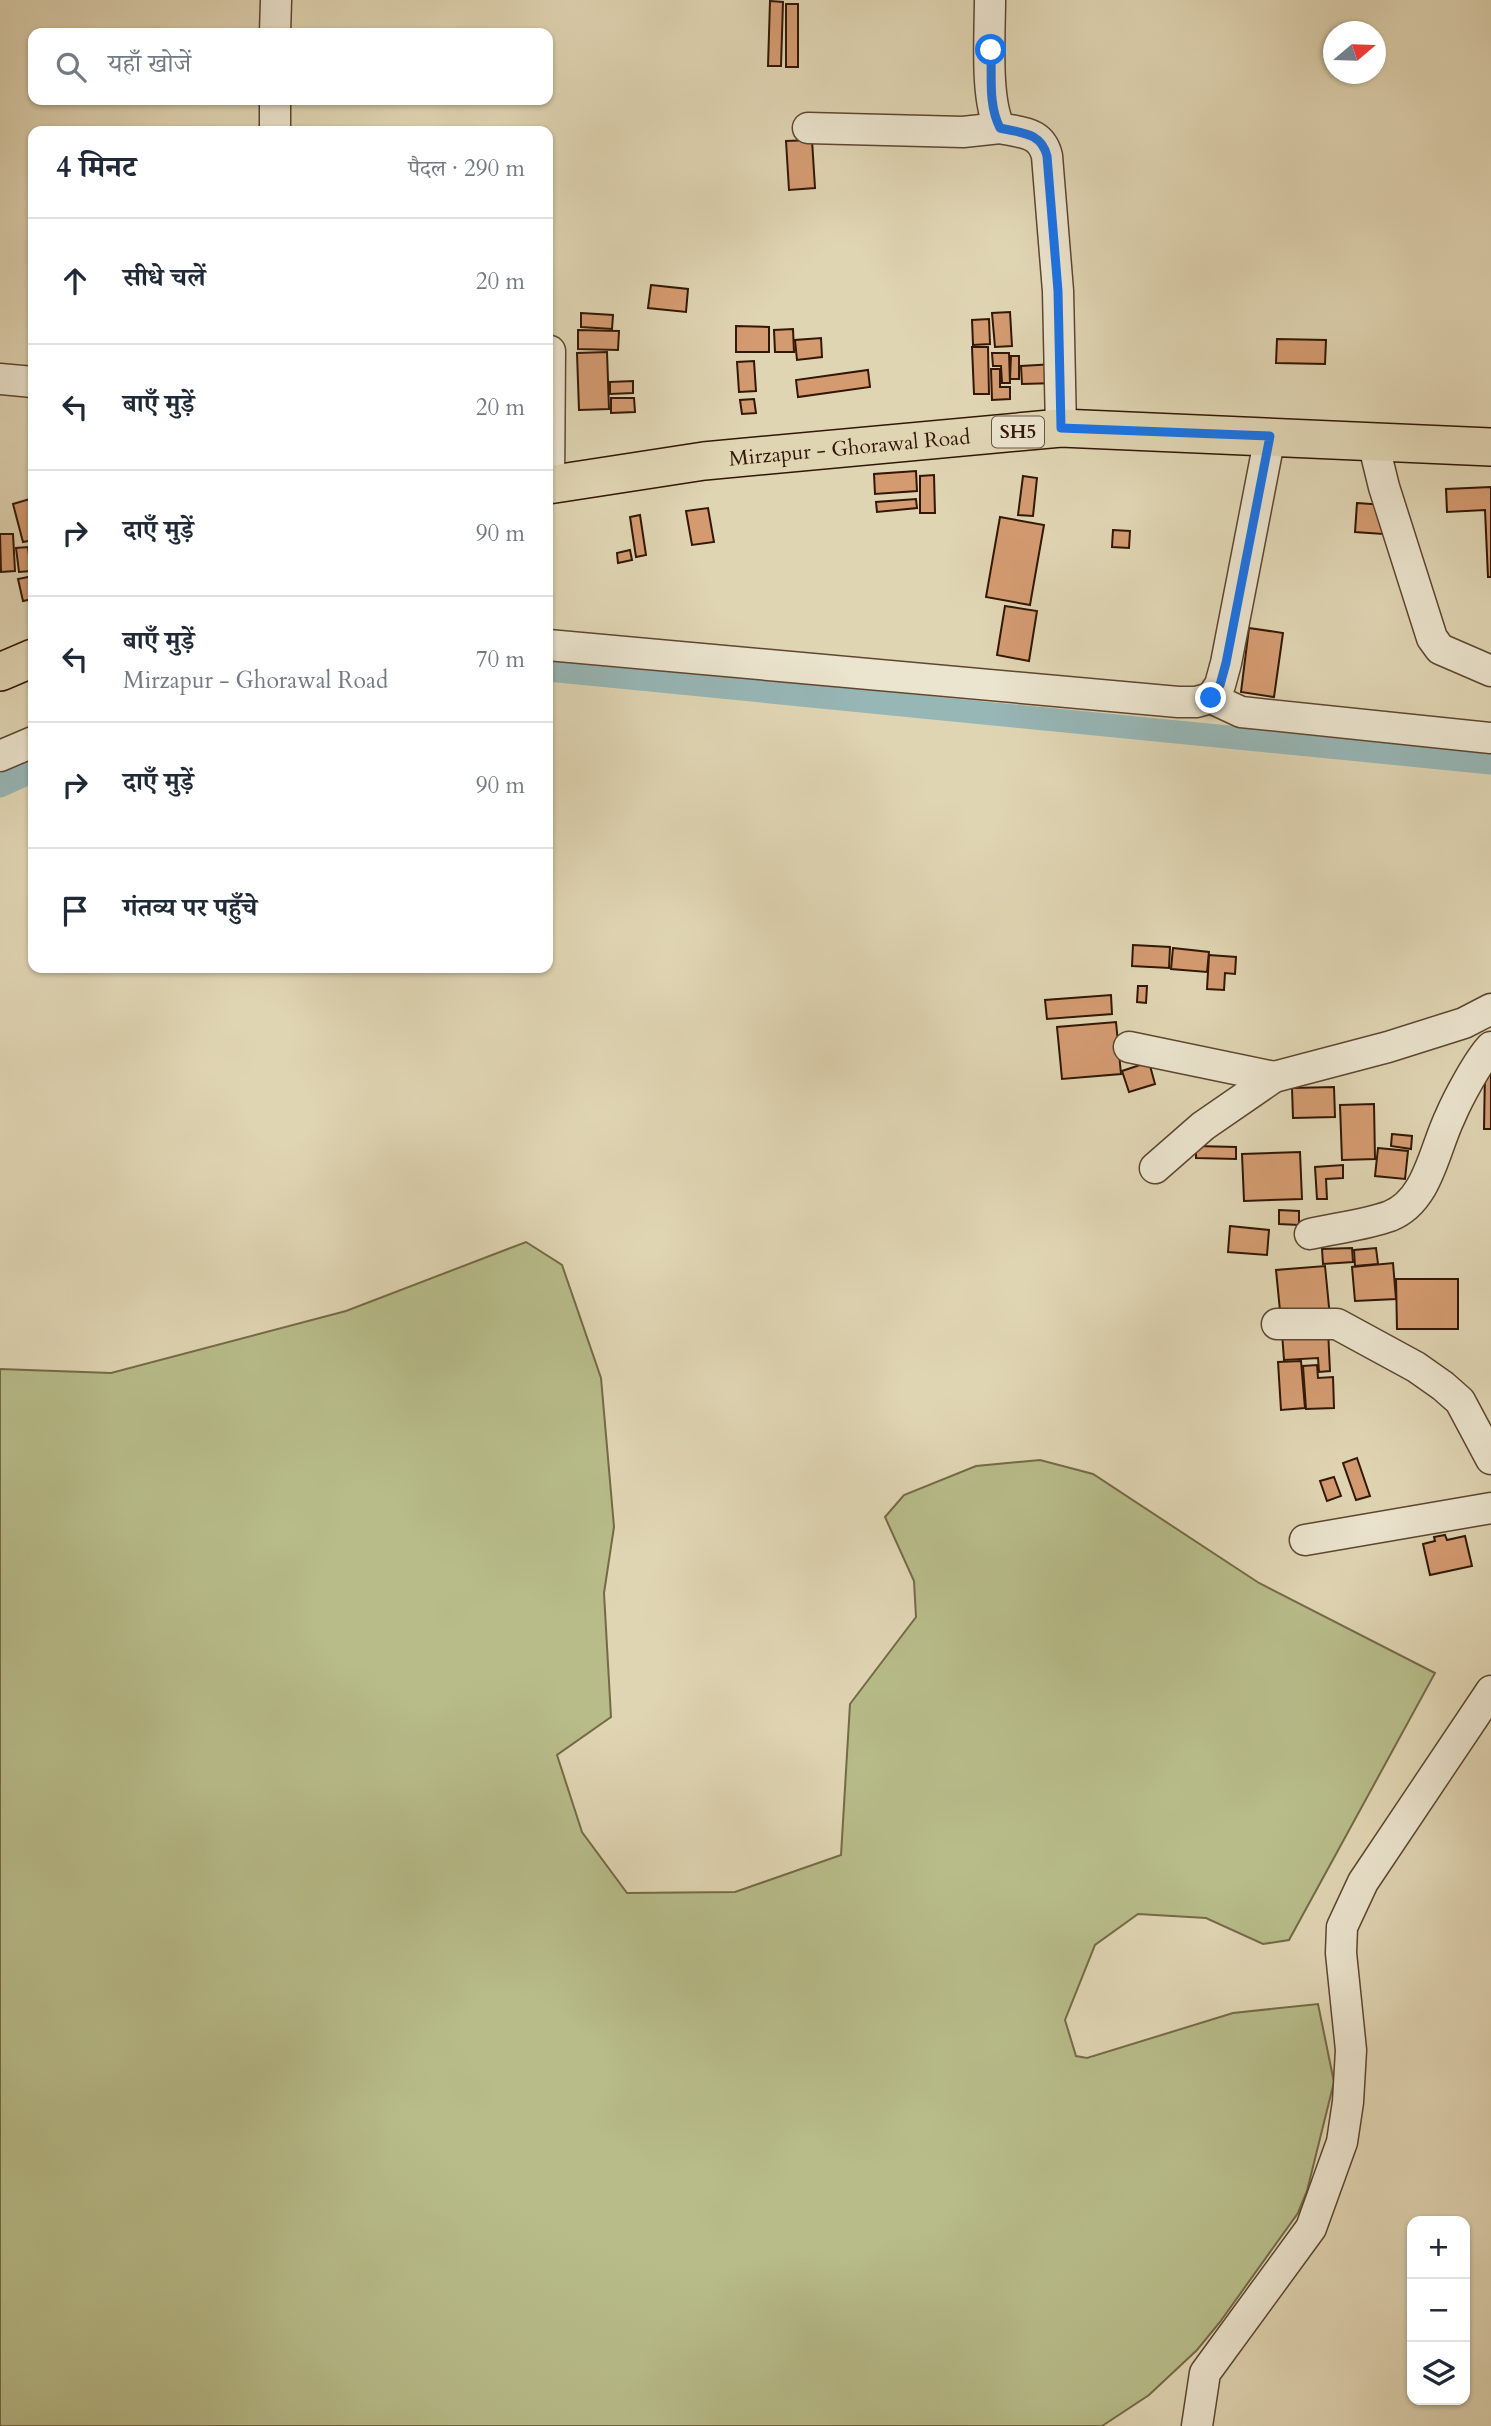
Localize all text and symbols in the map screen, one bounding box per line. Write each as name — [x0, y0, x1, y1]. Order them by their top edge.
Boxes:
north arrow — [1323, 21, 1386, 84]
search box — [28, 28, 553, 105]
route start — [975, 34, 1006, 65]
text: यहाँ खोजें — [108, 46, 191, 81]
icon: search — [52, 48, 90, 86]
text: 4 मिनट — [56, 147, 136, 188]
text: पैदल · 290 m — [408, 153, 525, 184]
text: सीधे चलें — [123, 260, 205, 295]
icon: ahead — [56, 262, 94, 300]
text: 20 m — [476, 266, 525, 297]
text: बाएँ मुड़ें — [123, 386, 194, 421]
icon: left — [56, 388, 94, 426]
text: 20 m — [476, 392, 525, 423]
road number: SH5 — [992, 416, 1044, 448]
street label: Mirzapur - Ghorawal Road — [728, 422, 971, 473]
text: दाएँ मुड़ें — [123, 512, 194, 547]
icon: right — [56, 514, 94, 552]
text: 90 m — [476, 518, 525, 549]
text: बाएँ मुड़ें — [123, 623, 194, 658]
icon: left — [56, 640, 94, 678]
text: 70 m — [476, 644, 525, 675]
text: Mirzapur - Ghorawal Road — [123, 665, 388, 696]
route end — [1195, 682, 1226, 713]
text: दाएँ मुड़ें — [123, 764, 194, 799]
icon: right — [56, 766, 94, 804]
text: 90 m — [476, 770, 525, 801]
text: गंतव्य पर पहुँचे — [123, 890, 257, 925]
icon: arrive — [56, 892, 94, 930]
map controls — [1407, 2216, 1470, 2405]
button: + — [1407, 2216, 1470, 2279]
button: − — [1407, 2279, 1470, 2342]
button: layers — [1407, 2342, 1470, 2405]

